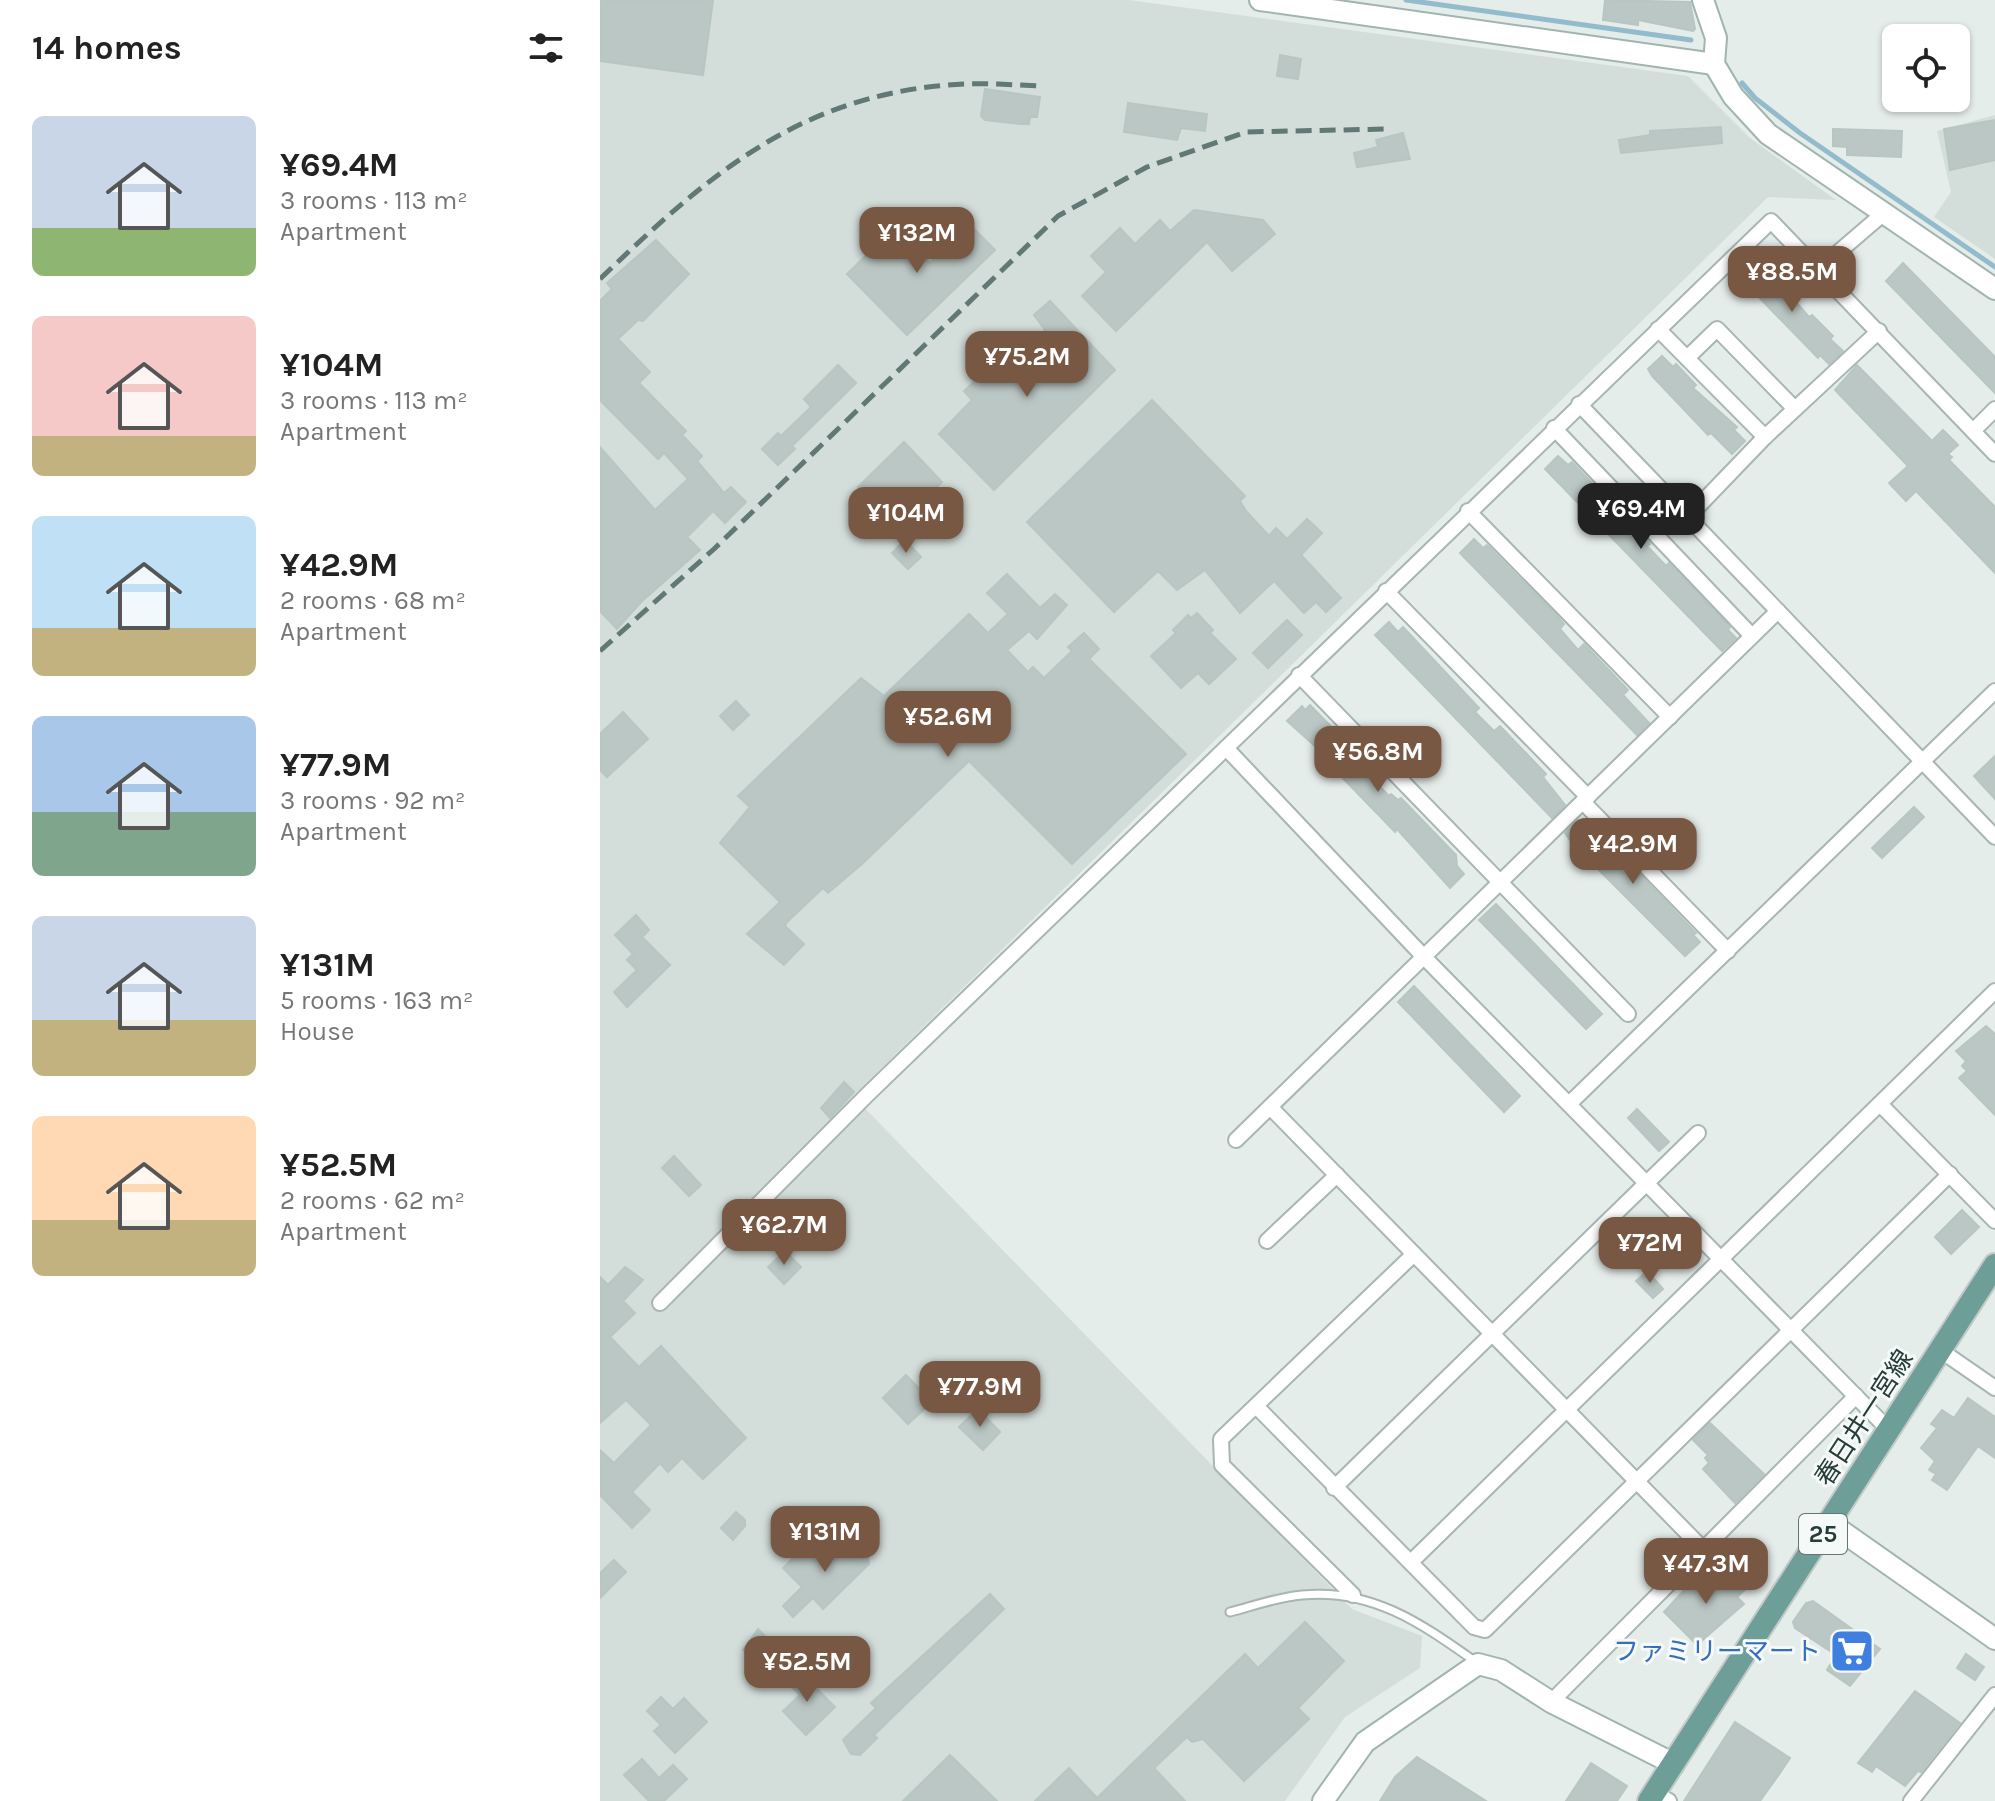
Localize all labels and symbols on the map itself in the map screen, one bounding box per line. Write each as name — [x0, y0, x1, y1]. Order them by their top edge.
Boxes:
pin: ¥132M — [861, 207, 973, 275]
pin: ¥88.5M — [1727, 246, 1857, 314]
pin: ¥75.2M — [962, 331, 1092, 399]
pin: ¥69.4M — [1576, 483, 1706, 551]
pin: ¥104M — [850, 487, 962, 555]
pin: ¥52.6M — [883, 691, 1013, 759]
pin: ¥56.8M — [1313, 726, 1443, 794]
pin: ¥42.9M — [1568, 818, 1698, 886]
pin: ¥62.7M — [719, 1199, 849, 1267]
pin: ¥72M — [1603, 1217, 1697, 1285]
street label: 春日井一宮線 — [1809, 1344, 1919, 1492]
pin: ¥77.9M — [915, 1361, 1045, 1429]
pin: ¥131M — [769, 1506, 881, 1574]
road number: 25 — [1799, 1514, 1847, 1554]
pin: ¥47.3M — [1641, 1538, 1771, 1606]
supermarket icon: ファミリーマート — [1828, 1627, 1876, 1675]
pin: ¥52.5M — [742, 1636, 872, 1704]
place label: ファミリーマート — [1613, 1636, 1821, 1667]

